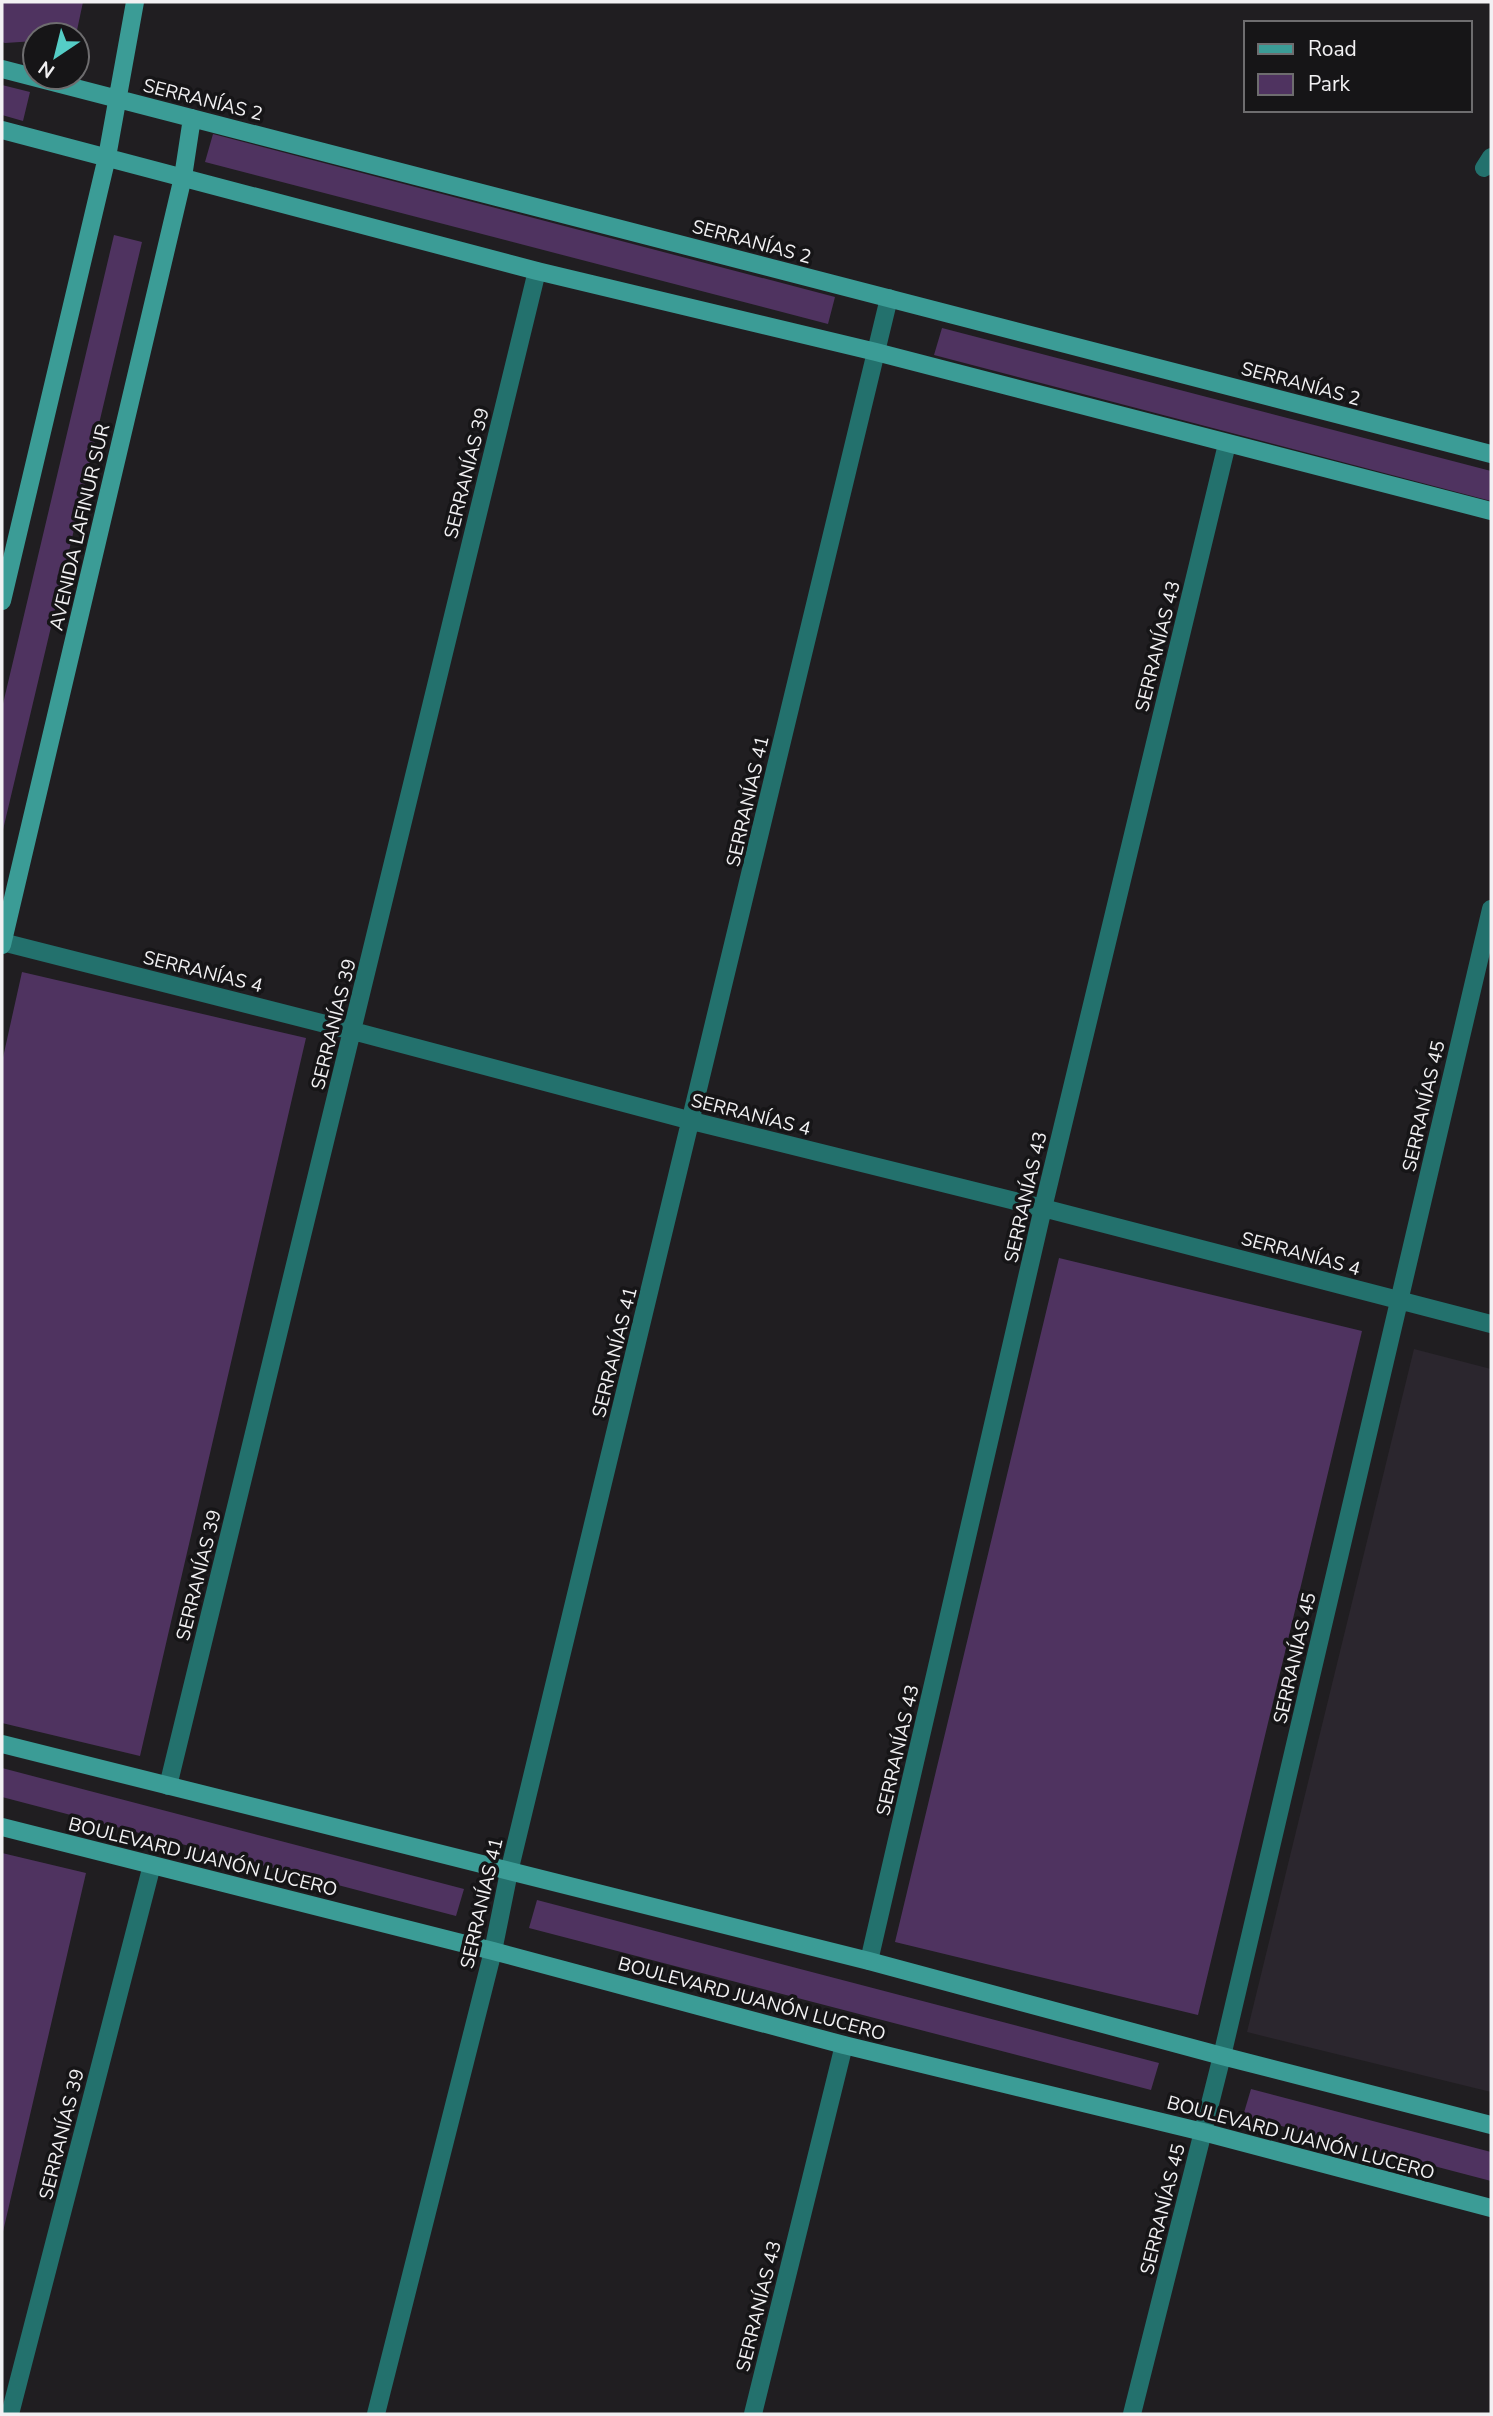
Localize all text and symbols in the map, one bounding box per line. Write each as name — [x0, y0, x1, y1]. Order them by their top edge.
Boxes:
north arrow — [21, 21, 91, 91]
legend — [1244, 21, 1472, 112]
text: Road — [1308, 35, 1357, 63]
text: N — [34, 54, 60, 84]
text: Park — [1308, 70, 1350, 98]
street label: SERRANÍAS 2 — [140, 73, 265, 127]
street label: SERRANÍAS 2 — [689, 214, 814, 270]
street label: SERRANÍAS 2 — [1238, 356, 1363, 412]
street label: SERRANÍAS 39 — [438, 405, 496, 541]
street label: AVENIDA LAFINUR SUR — [44, 421, 116, 633]
street label: SERRANÍAS 43 — [1129, 578, 1187, 714]
street label: SERRANÍAS 41 — [720, 733, 776, 869]
street label: SERRANÍAS 4 — [140, 945, 265, 999]
street label: SERRANÍAS 39 — [305, 956, 363, 1092]
street label: SERRANÍAS 45 — [1396, 1038, 1452, 1174]
street label: SERRANÍAS 4 — [688, 1088, 813, 1142]
street label: SERRANÍAS 43 — [998, 1129, 1054, 1265]
street label: SERRANÍAS 4 — [1238, 1226, 1363, 1282]
street label: SERRANÍAS 41 — [586, 1284, 644, 1420]
street label: SERRANÍAS 39 — [170, 1507, 228, 1643]
street label: SERRANÍAS 45 — [1267, 1590, 1323, 1726]
street label: SERRANÍAS 43 — [870, 1682, 926, 1818]
street label: BOULEVARD JUANÓN LUCERO — [66, 1811, 340, 1903]
street label: SERRANÍAS 41 — [454, 1835, 510, 1971]
street label: BOULEVARD JUANÓN LUCERO — [615, 1951, 888, 2047]
street label: SERRANÍAS 39 — [33, 2066, 91, 2202]
street label: BOULEVARD JUANÓN LUCERO — [1164, 2090, 1437, 2186]
street label: SERRANÍAS 45 — [1134, 2141, 1192, 2277]
street label: SERRANÍAS 43 — [730, 2238, 788, 2374]

